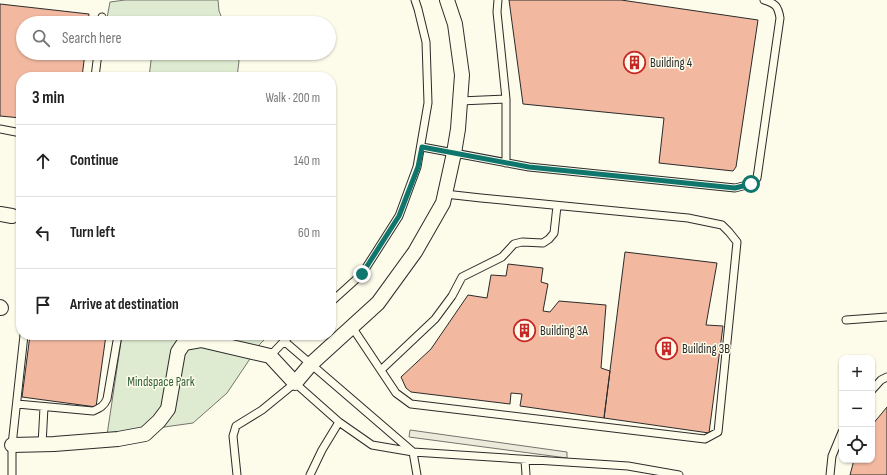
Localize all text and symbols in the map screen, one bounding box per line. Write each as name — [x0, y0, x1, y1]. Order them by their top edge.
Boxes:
search box — [16, 16, 336, 60]
icon: search — [30, 27, 52, 49]
text: Search here — [62, 29, 122, 48]
building icon: Building 4 — [622, 49, 648, 75]
place label: Building 4 — [650, 55, 693, 71]
text: 3 min — [32, 88, 65, 108]
text: Walk · 200 m — [265, 90, 320, 106]
icon: ahead — [32, 150, 54, 172]
text: Continue — [70, 151, 119, 170]
text: 140 m — [294, 153, 320, 169]
route start — [742, 175, 760, 193]
icon: left — [32, 222, 54, 244]
text: Turn left — [70, 223, 115, 242]
text: 60 m — [298, 225, 320, 241]
route end — [353, 265, 371, 283]
icon: arrive — [32, 294, 54, 316]
text: Arrive at destination — [70, 295, 179, 314]
building icon: Building 3A — [511, 317, 537, 343]
place label: Building 3A — [540, 323, 588, 339]
building icon: Building 3B — [653, 335, 679, 361]
place label: Building 3B — [682, 341, 730, 357]
map controls — [839, 355, 875, 463]
button: + — [839, 355, 875, 391]
park label: Mindspace Park — [127, 374, 195, 390]
button: − — [839, 391, 875, 427]
button: locate — [839, 427, 875, 463]

